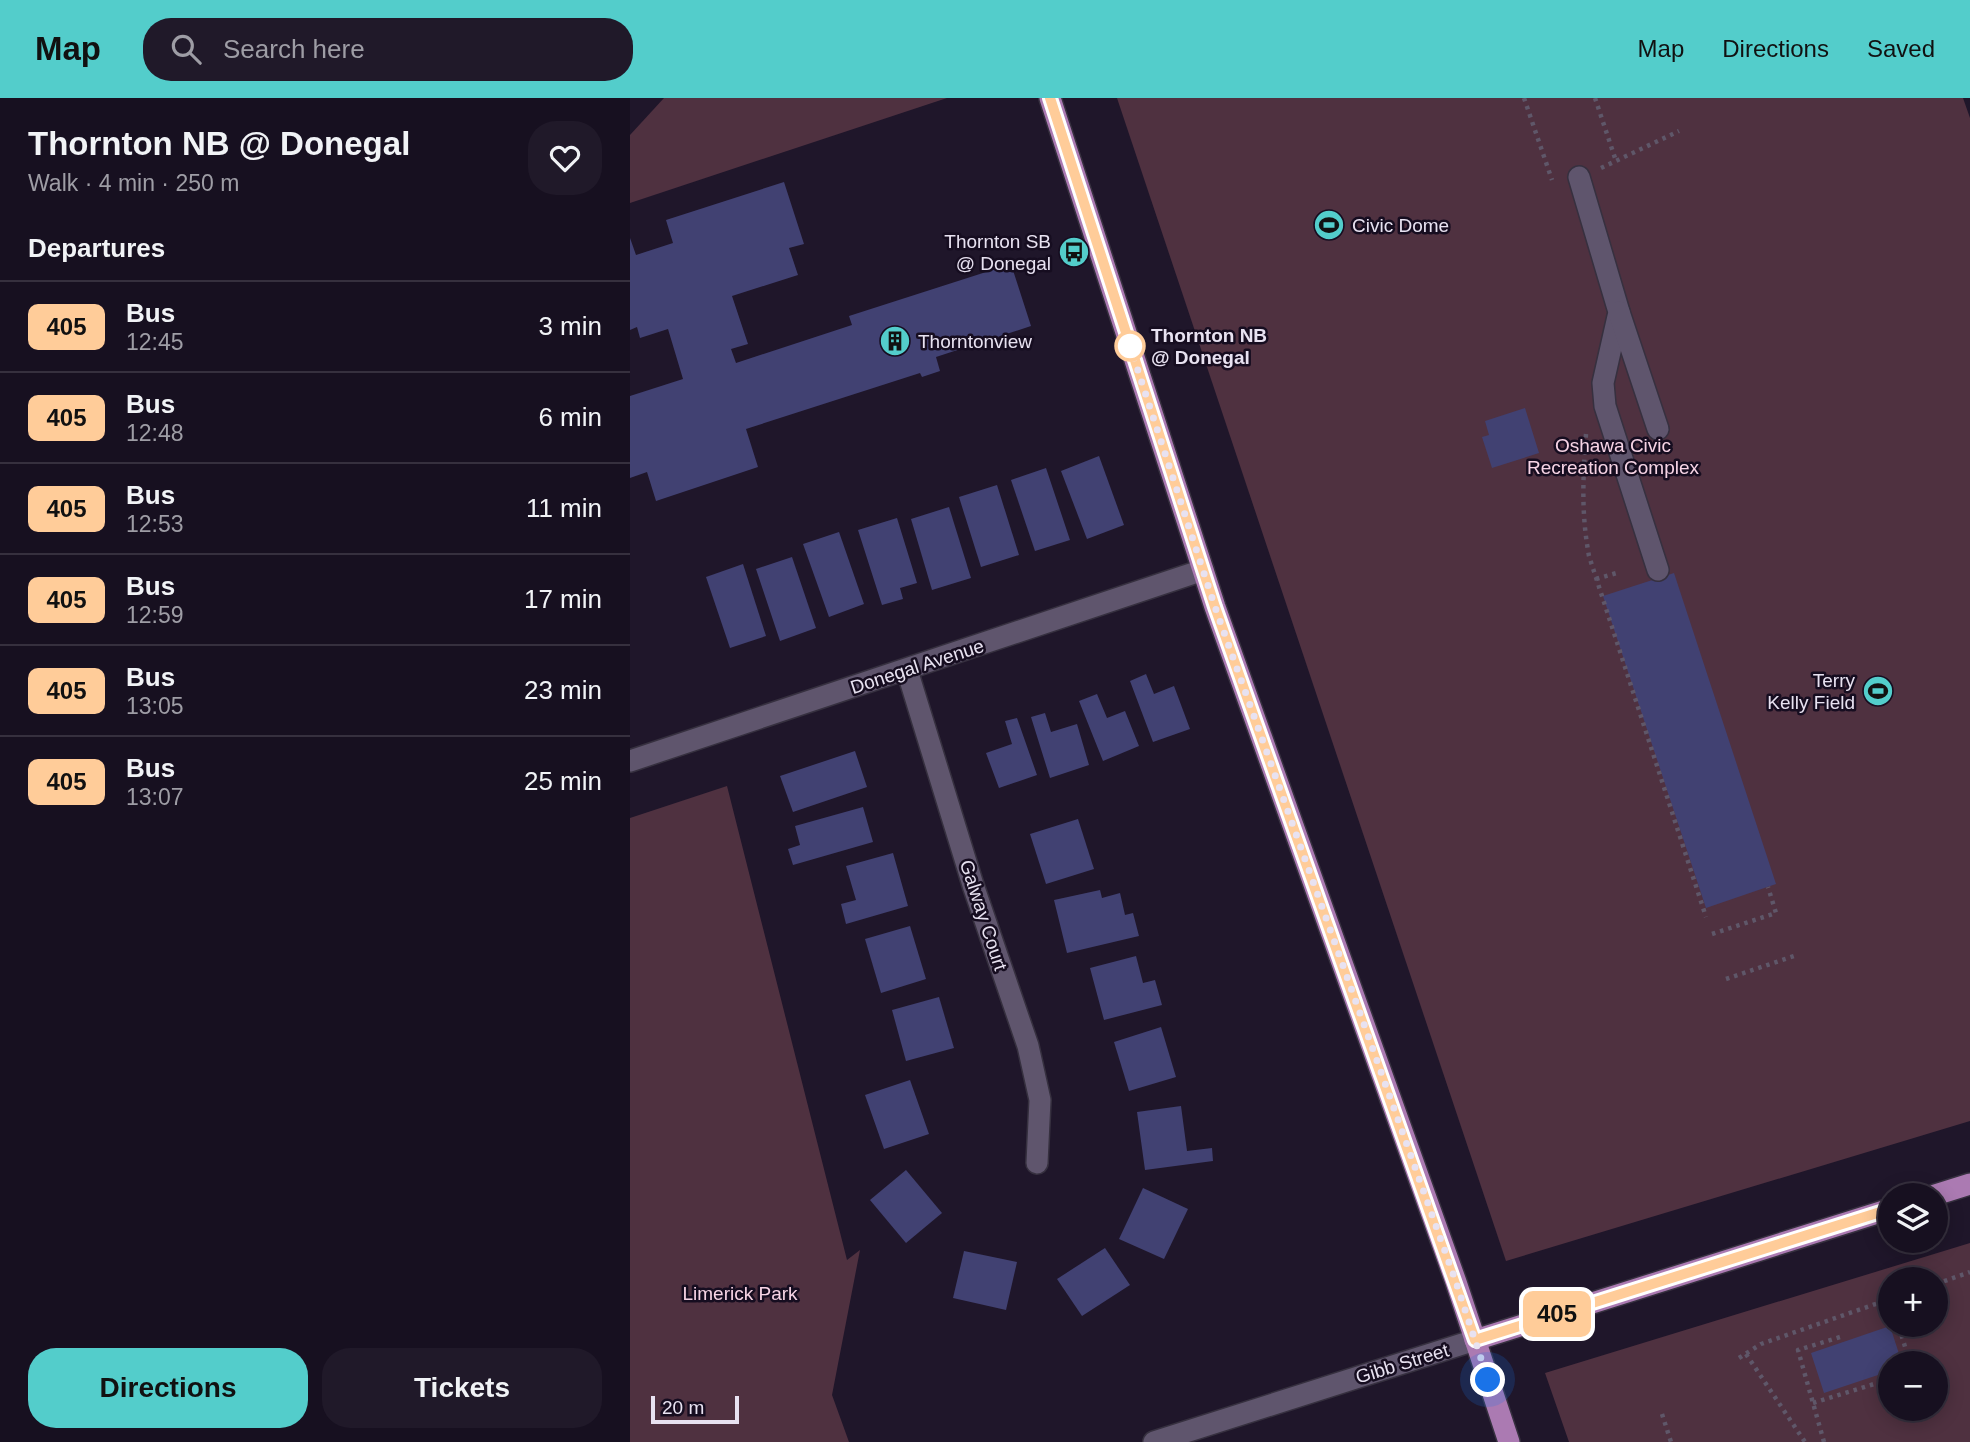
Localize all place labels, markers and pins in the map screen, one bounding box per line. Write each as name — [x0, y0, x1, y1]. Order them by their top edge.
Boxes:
sports icon: Civic Dome — [1312, 208, 1346, 242]
place label: Civic Dome — [1352, 215, 1449, 236]
place label: Thornton SB @ Donegal — [944, 231, 1051, 274]
bus stop icon: Thornton SB @ Donegal — [1057, 235, 1091, 269]
building icon: Thorntonview — [878, 324, 912, 358]
place label: Thornton NB @ Donegal — [1151, 325, 1267, 368]
place label: Thorntonview — [918, 331, 1032, 352]
marker: Thornton NB @ Donegal — [1115, 331, 1145, 361]
place label: Terry Kelly Field — [1767, 670, 1855, 713]
sports icon: Terry Kelly Field — [1861, 674, 1895, 708]

